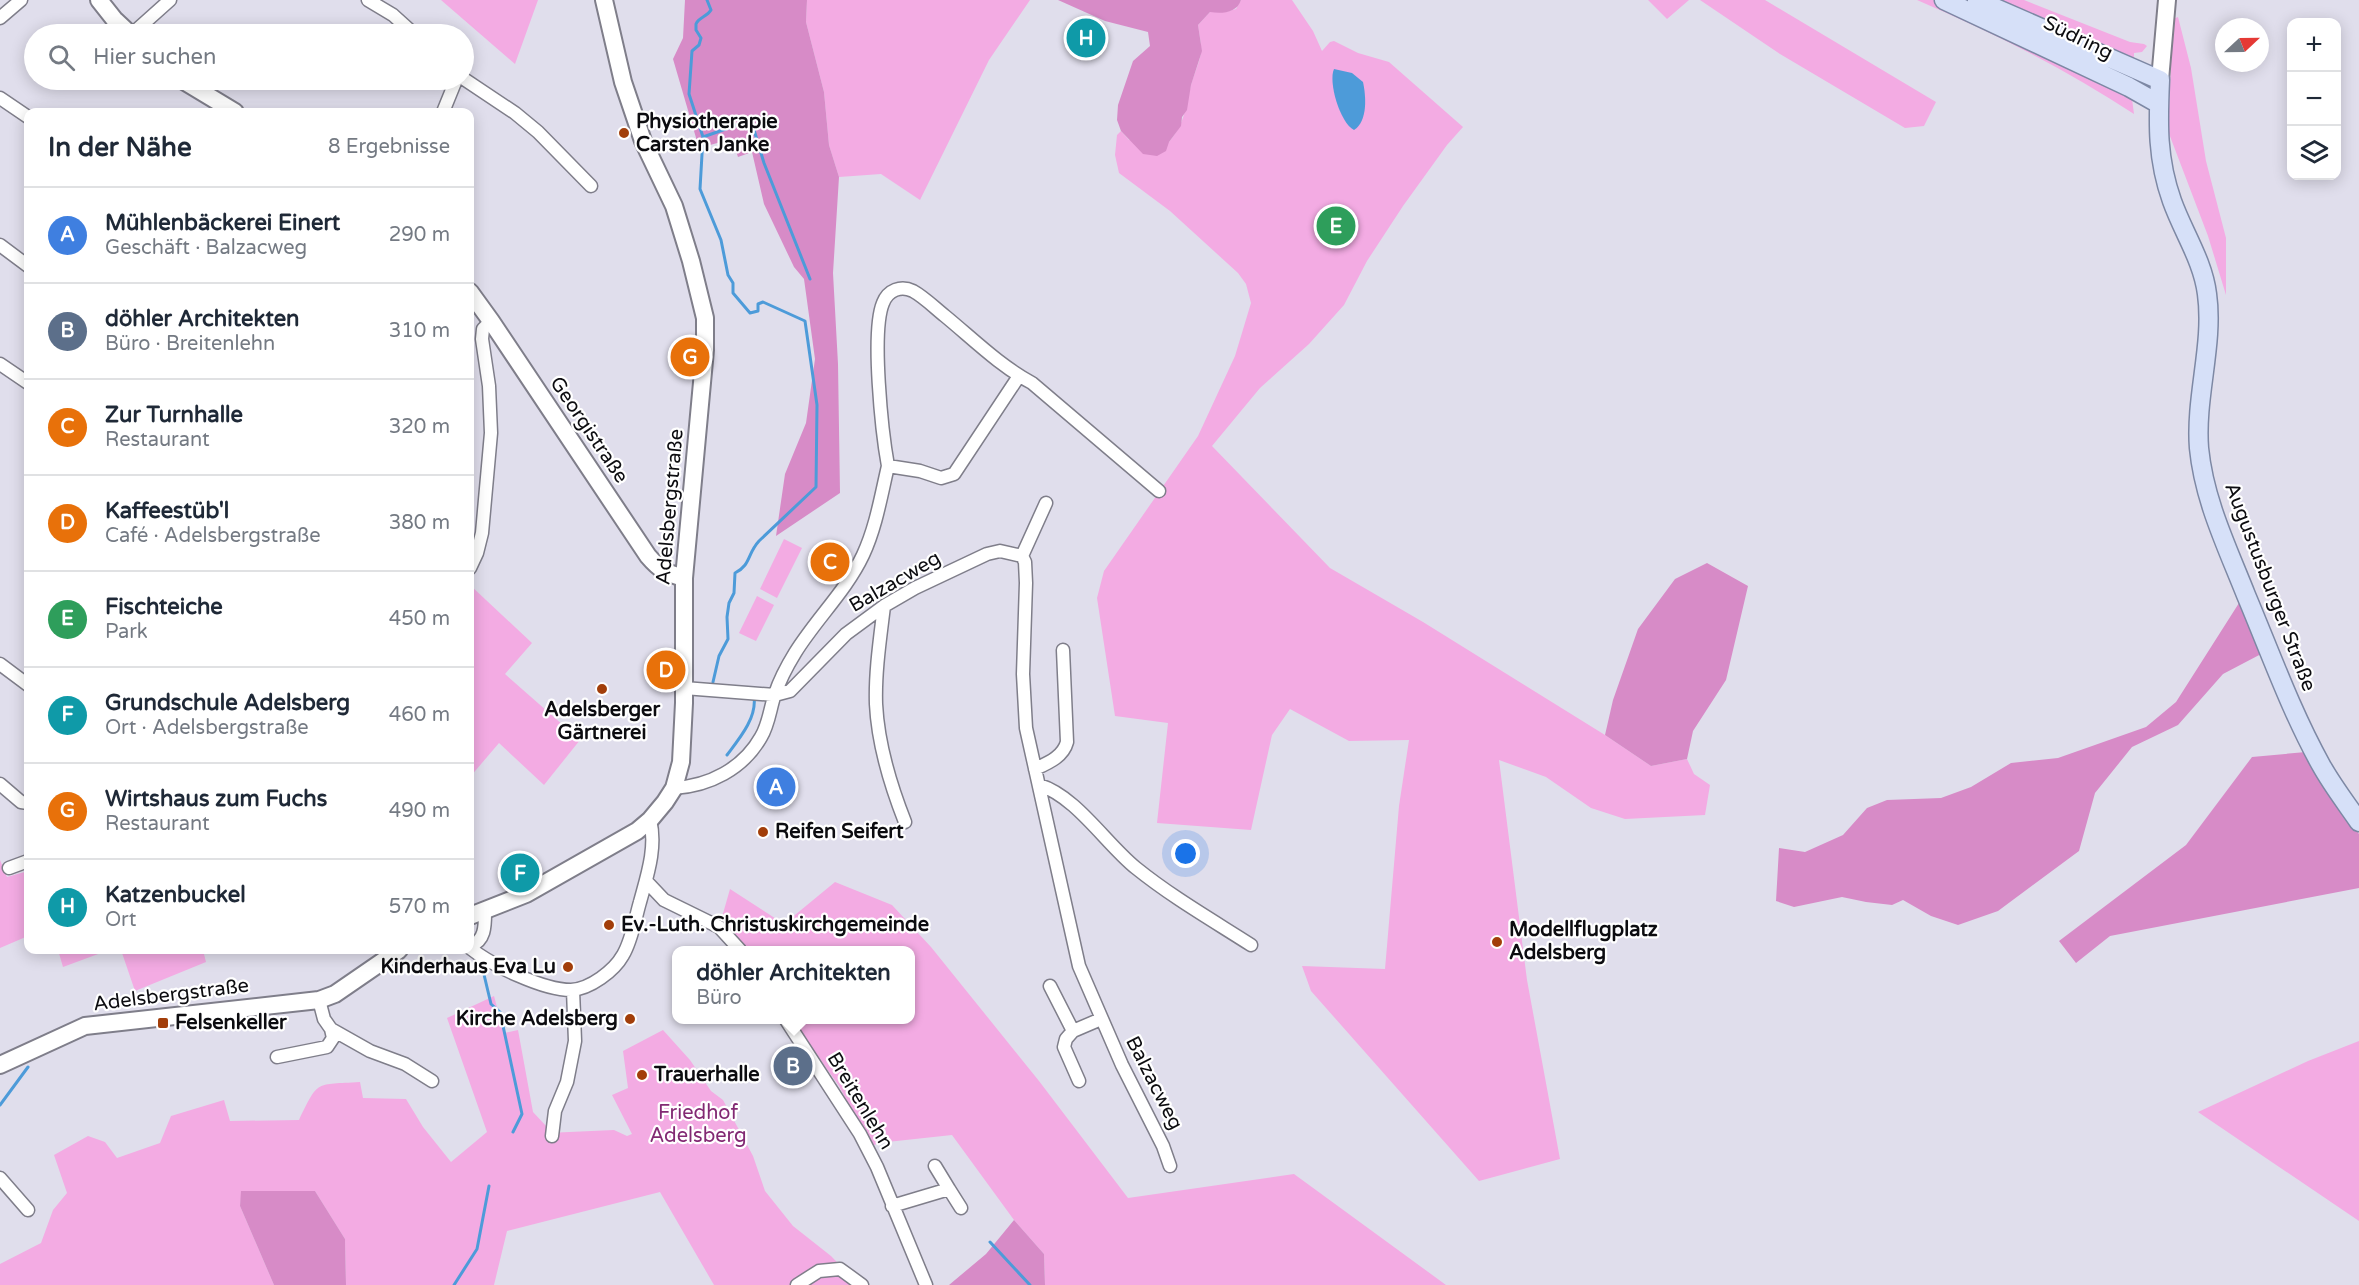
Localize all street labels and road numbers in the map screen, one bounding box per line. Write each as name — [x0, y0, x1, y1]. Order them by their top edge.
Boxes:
street label: Südring — [2039, 11, 2117, 65]
street label: Georgistraße — [545, 372, 633, 488]
street label: Adelsbergstraße — [651, 428, 689, 586]
street label: Augustusburger Straße — [2219, 479, 2321, 695]
street label: Balzacweg — [845, 546, 945, 618]
street label: Adelsbergstraße — [92, 974, 250, 1016]
street label: Balzacweg — [1120, 1032, 1188, 1134]
street label: Breitenlehn — [822, 1048, 898, 1154]

